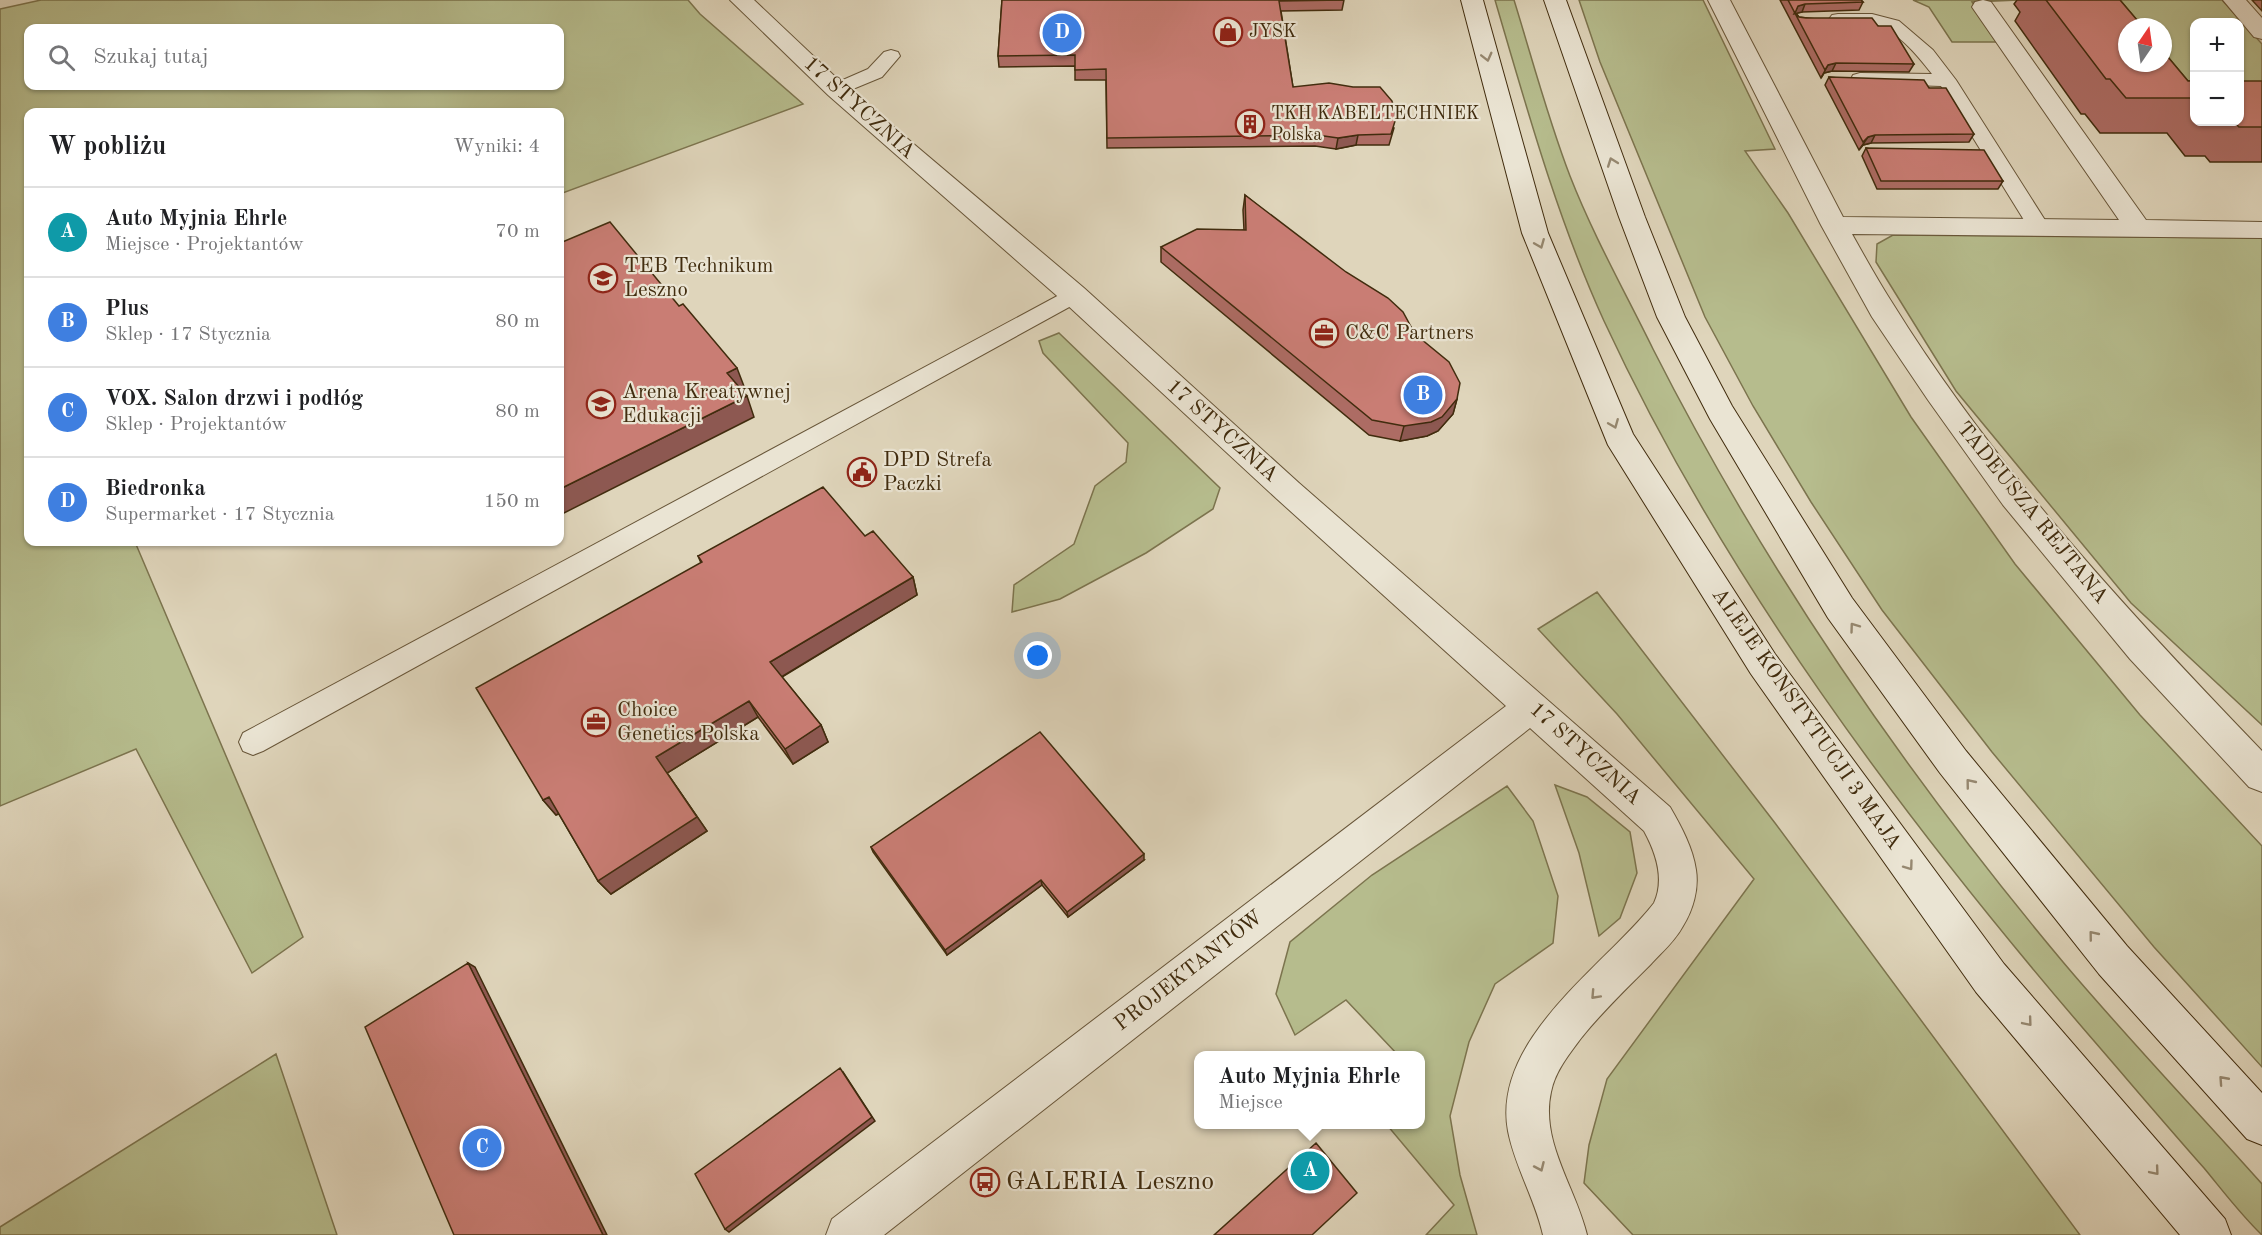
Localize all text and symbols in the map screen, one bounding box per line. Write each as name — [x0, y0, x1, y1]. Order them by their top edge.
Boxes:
pin: D — [1042, 10, 1082, 56]
shop icon: JYSK — [1212, 16, 1244, 48]
north arrow — [2118, 18, 2172, 72]
map controls — [2190, 18, 2244, 126]
button: + — [2190, 18, 2244, 72]
place label: JYSK — [1249, 23, 1297, 41]
search box — [24, 24, 564, 90]
icon: search — [45, 41, 78, 74]
text: Szukaj tutaj — [93, 46, 209, 68]
one-way arrow — [1480, 51, 1493, 61]
street label: 17 STYCZNIA — [799, 53, 919, 163]
button: − — [2190, 72, 2244, 126]
place label: TKH KABELTECHNIEK Polska — [1271, 105, 1479, 144]
building icon: TKH KABELTECHNIEK Polska — [1234, 108, 1266, 140]
text: W pobliżu — [48, 134, 166, 160]
text: Wyniki: 4 — [453, 137, 540, 157]
one-way arrow — [1606, 157, 1619, 167]
text: Auto Myjnia Ehrle — [105, 208, 287, 230]
text: A — [60, 222, 75, 242]
text: 70 m — [495, 222, 540, 242]
text: Miejsce · Projektantów — [105, 235, 304, 255]
one-way arrow — [1533, 238, 1545, 249]
place label: TEB Technikum Leszno — [624, 256, 773, 301]
school or university icon: TEB Technikum Leszno — [587, 262, 619, 294]
text: Plus — [105, 298, 149, 320]
text: B — [60, 312, 75, 332]
text: 80 m — [495, 312, 540, 332]
office icon: C&C Partners — [1308, 317, 1340, 349]
place label: C&C Partners — [1345, 323, 1474, 344]
text: Sklep · 17 Stycznia — [105, 325, 271, 345]
pin: B — [1404, 372, 1442, 418]
street label: 17 STYCZNIA — [1162, 376, 1282, 486]
place label: Arena Kreatywnej Edukacji — [622, 382, 791, 427]
text: VOX. Salon drzwi i podłóg — [105, 388, 363, 410]
school or university icon: Arena Kreatywnej Edukacji — [585, 388, 617, 420]
text: C — [61, 402, 74, 422]
text: 80 m — [495, 402, 540, 422]
text: Sklep · Projektantów — [105, 415, 287, 435]
one-way arrow — [1607, 418, 1619, 429]
street label: TADEUSZA REJTANA — [1952, 418, 2112, 608]
place label: DPD Strefa Paczki — [883, 450, 992, 495]
public building icon: DPD Strefa Paczki — [846, 456, 878, 488]
text: Biedronka — [105, 478, 206, 500]
text: D — [60, 492, 75, 512]
text: 150 m — [484, 492, 540, 512]
text: Supermarket · 17 Stycznia — [105, 505, 335, 525]
street label: ALEJE KONSTYTUCJI 3 MAJA — [1707, 585, 1905, 853]
one-way arrow — [1850, 623, 1861, 634]
your location — [1023, 641, 1052, 670]
street label: 17 STYCZNIA — [1525, 699, 1645, 809]
place label: Choice Genetics Polska — [617, 700, 760, 745]
office icon: Choice Genetics Polska — [580, 706, 612, 738]
one-way arrow — [1967, 779, 1978, 790]
one-way arrow — [1902, 859, 1913, 870]
street label: PROJEKTANTÓW — [1108, 903, 1267, 1035]
one-way arrow — [2090, 931, 2101, 942]
one-way arrow — [1591, 988, 1602, 999]
one-way arrow — [2021, 1015, 2032, 1026]
popup — [1194, 1051, 1425, 1129]
text: Auto Myjnia Ehrle — [1218, 1066, 1401, 1088]
one-way arrow — [2219, 1077, 2230, 1087]
text: Miejsce — [1218, 1093, 1283, 1113]
pin: C — [462, 1126, 502, 1170]
pin: A — [1290, 1148, 1330, 1194]
one-way arrow — [1532, 1160, 1544, 1171]
one-way arrow — [2148, 1164, 2159, 1175]
bus stop icon: GALERIA Leszno — [969, 1166, 1001, 1198]
place label: GALERIA Leszno — [1006, 1169, 1214, 1195]

